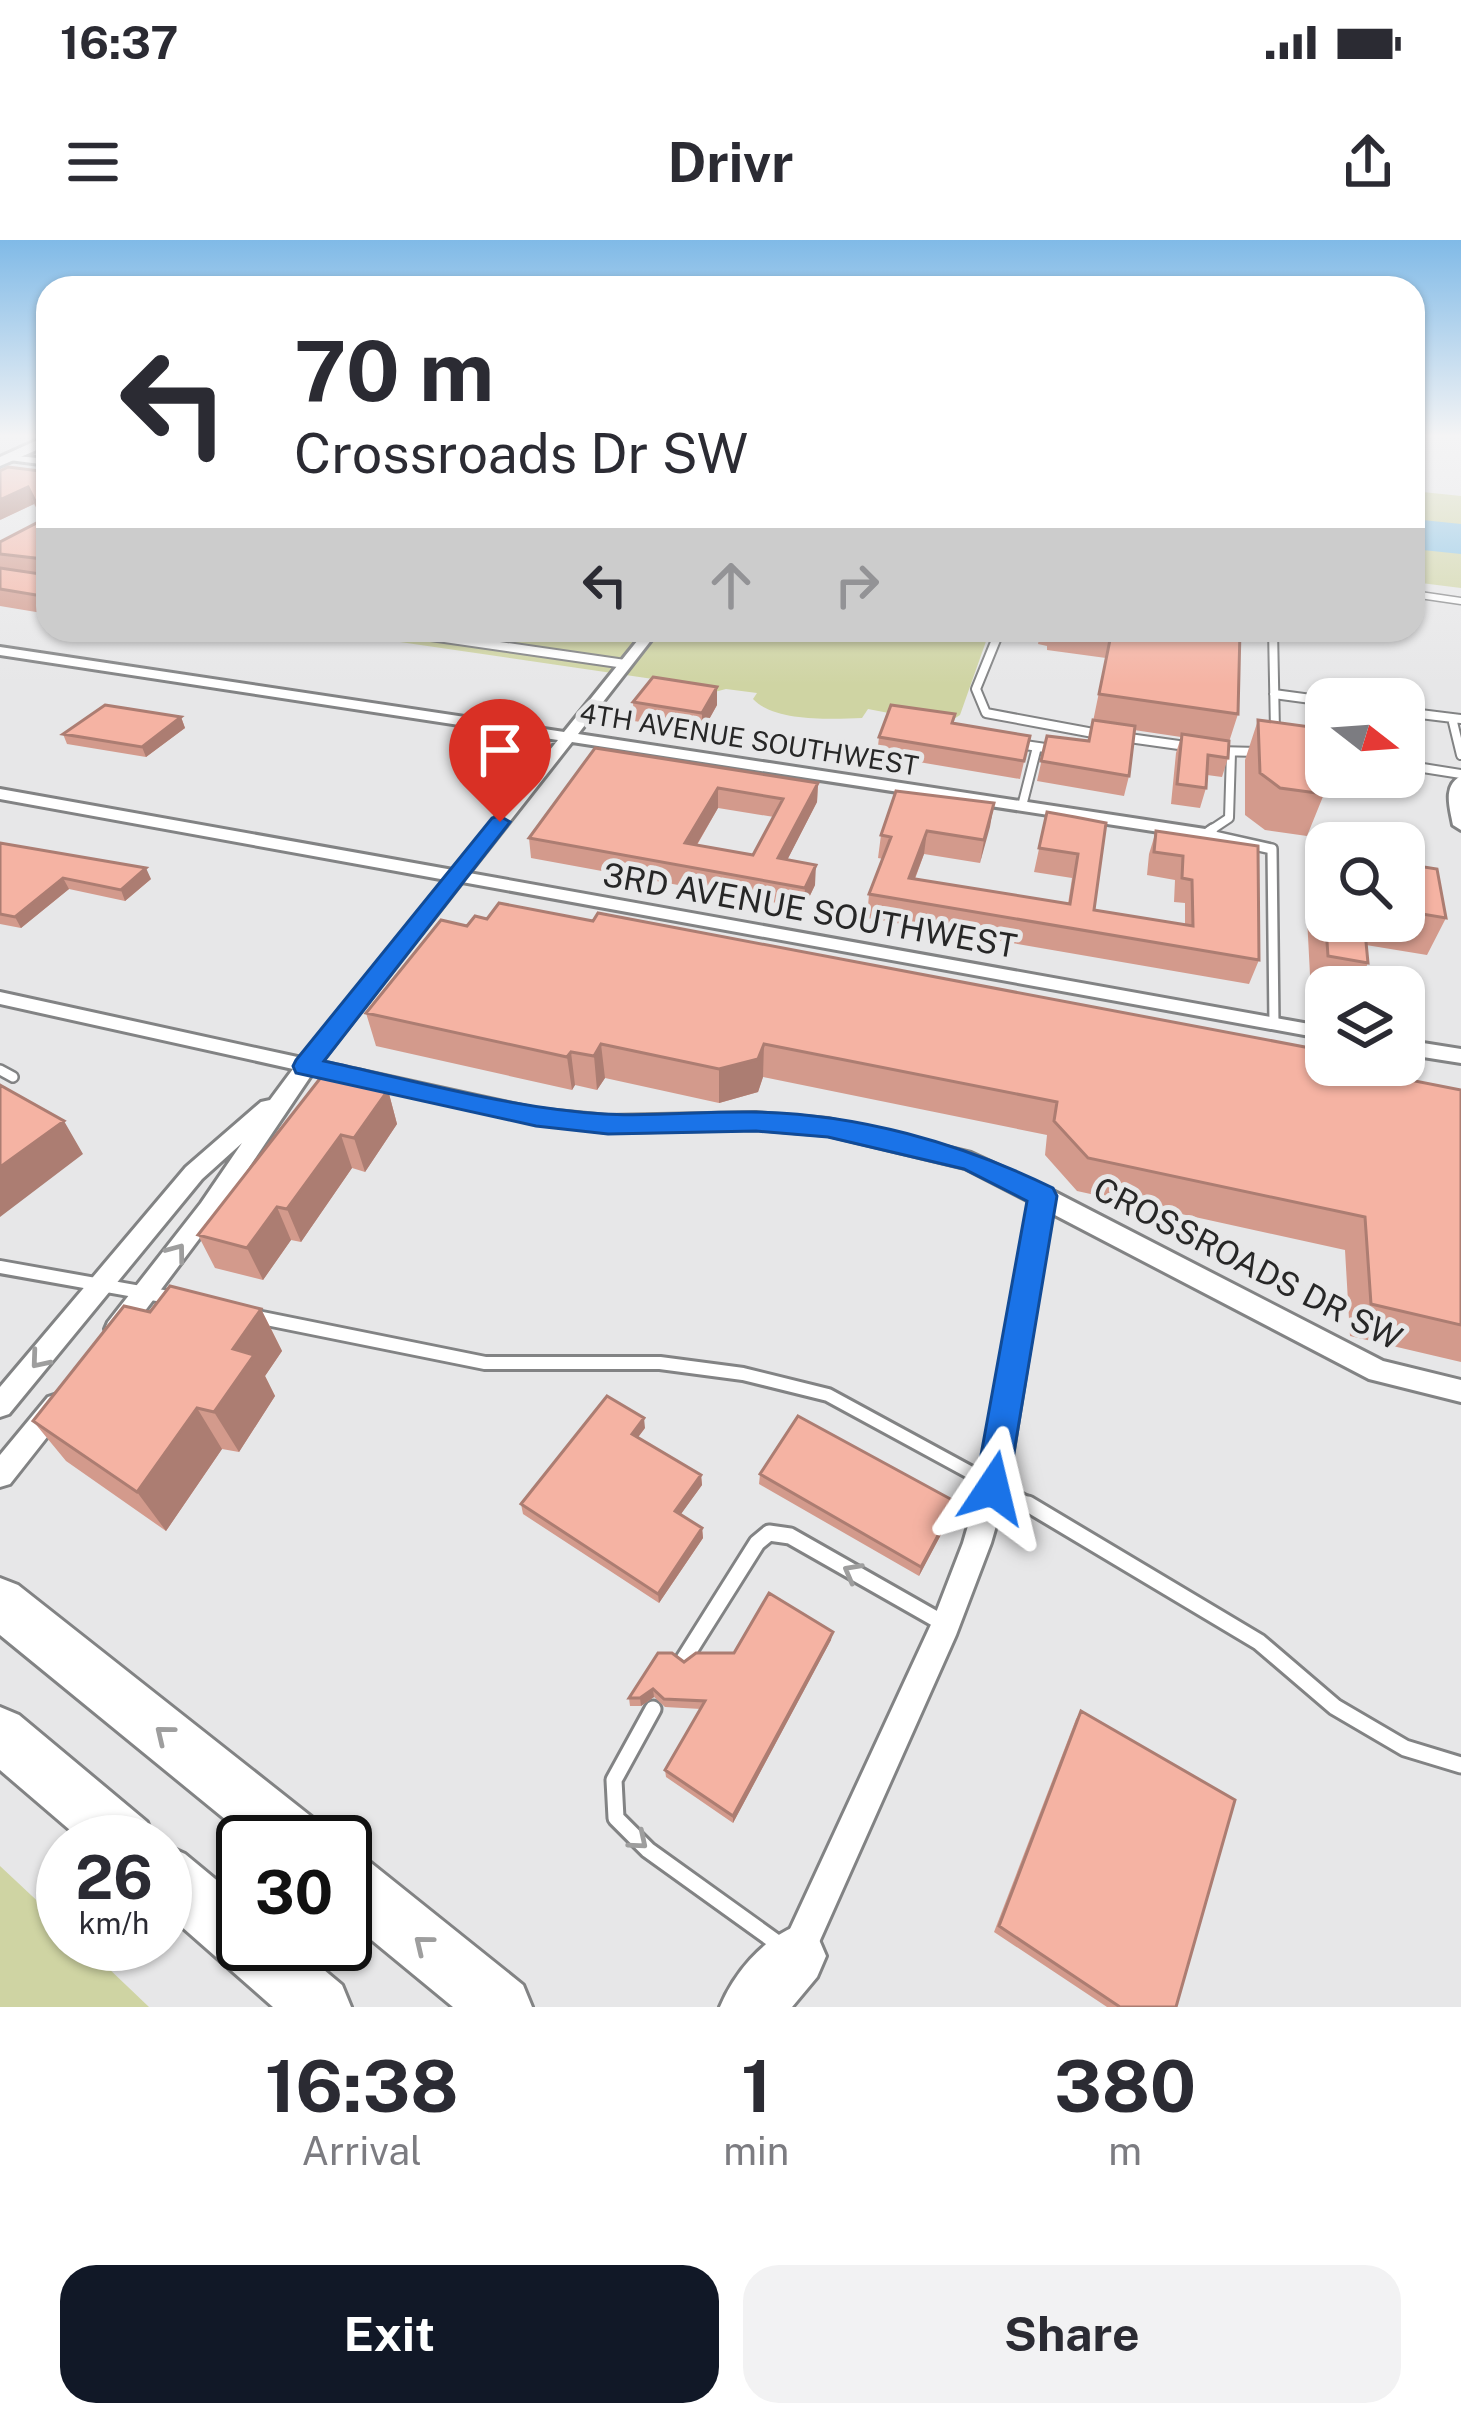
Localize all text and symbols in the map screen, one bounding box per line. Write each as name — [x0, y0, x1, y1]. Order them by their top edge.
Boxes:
text: 16:37 — [60, 16, 178, 69]
icon: menu — [60, 129, 126, 195]
icon: share — [1335, 129, 1401, 195]
text: Drivr — [668, 131, 793, 194]
text: 70 m — [294, 321, 494, 420]
icon: left — [96, 324, 252, 480]
text: Crossroads Dr SW — [294, 422, 748, 485]
icon: left — [572, 552, 638, 618]
icon: ahead — [698, 552, 764, 618]
icon: right — [824, 552, 890, 618]
north arrow — [1305, 678, 1425, 798]
map controls — [1305, 678, 1425, 1086]
street label: 4TH AVENUE SOUTHWEST — [578, 696, 921, 782]
pin — [449, 699, 551, 822]
icon: arrive — [467, 717, 533, 783]
button: search — [1305, 822, 1425, 942]
street label: 3RD AVENUE SOUTHWEST — [600, 855, 1020, 965]
button: layers — [1305, 966, 1425, 1086]
street label: CROSSROADS DR SW — [1088, 1169, 1408, 1357]
one-way arrow — [163, 1244, 184, 1266]
one-way arrow — [31, 1346, 53, 1368]
position arrow — [930, 1425, 1056, 1551]
one-way arrow — [843, 1563, 864, 1586]
one-way arrow — [156, 1727, 178, 1749]
speed limit sign: 30 — [216, 1815, 372, 1971]
one-way arrow — [625, 1827, 647, 1849]
text: 26 — [75, 1842, 153, 1913]
text: km/h — [79, 1905, 149, 1941]
one-way arrow — [415, 1936, 437, 1958]
text: 16:38 — [265, 2044, 458, 2128]
text: 1 — [741, 2044, 772, 2128]
text: 380 — [1054, 2044, 1196, 2128]
text: Arrival — [301, 2128, 422, 2174]
text: min — [723, 2128, 789, 2174]
text: m — [1108, 2128, 1142, 2174]
button: Exit — [60, 2265, 719, 2403]
button: Share — [743, 2265, 1401, 2403]

